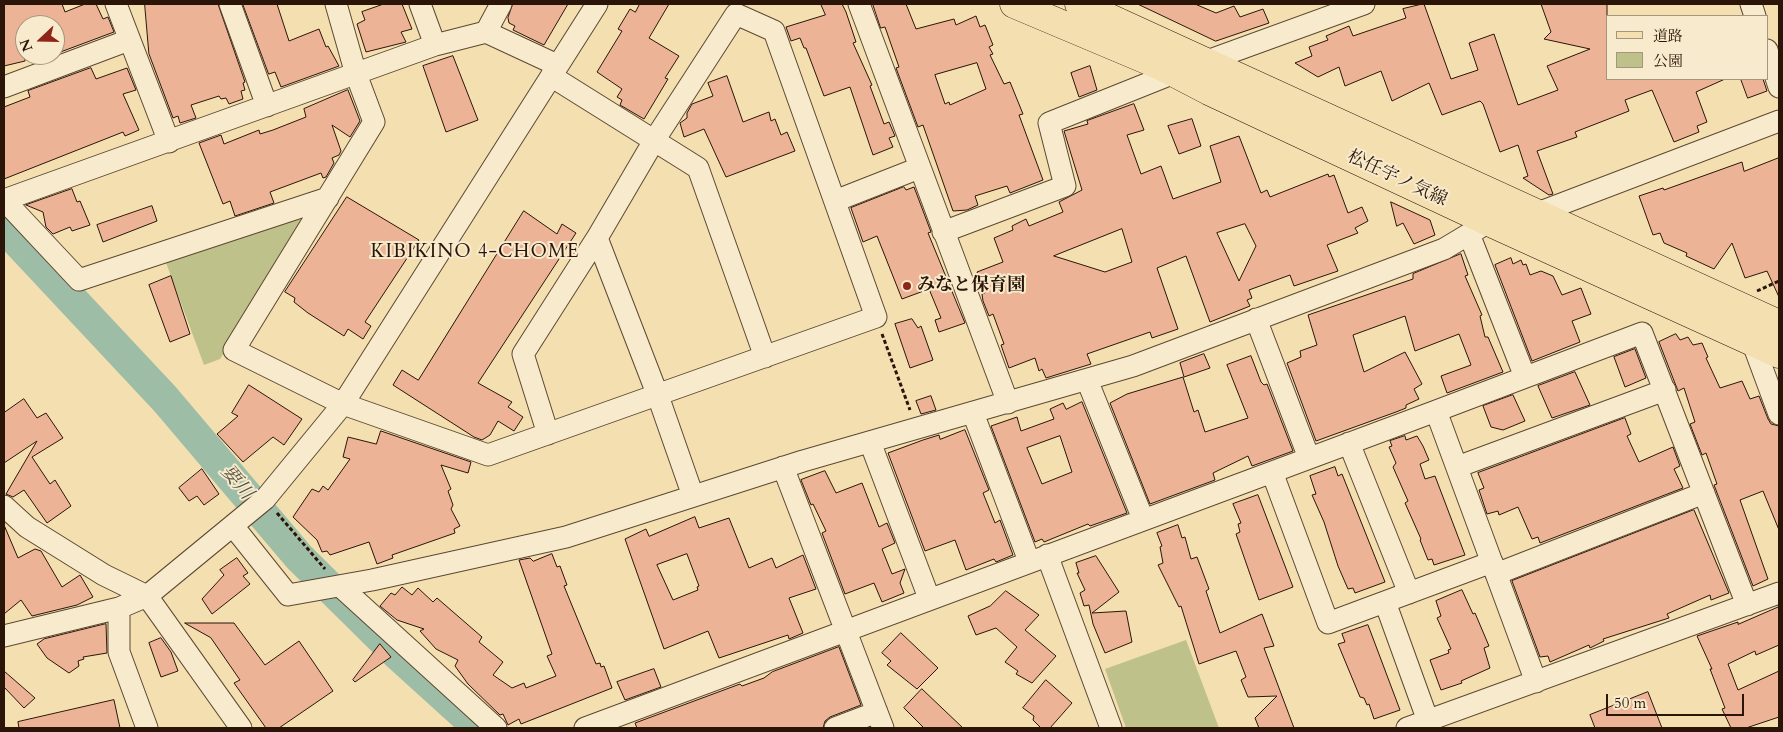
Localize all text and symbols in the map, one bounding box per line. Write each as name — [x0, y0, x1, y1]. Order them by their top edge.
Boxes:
north arrow — [15, 15, 65, 65]
legend — [1606, 15, 1768, 80]
text: 道路 — [1653, 26, 1683, 46]
text: N — [15, 36, 38, 54]
text: 公園 — [1653, 51, 1683, 71]
street label: 松任宇ノ気線 — [1343, 146, 1451, 212]
district label: KIBIKINO 4-CHOME — [368, 242, 582, 264]
place label: みなと保育園 — [917, 275, 1025, 297]
marker: みなと保育園 — [901, 280, 913, 292]
water label: 要川 — [215, 461, 257, 505]
scale bar — [1608, 684, 1746, 716]
text: 50 m — [1614, 693, 1646, 713]

